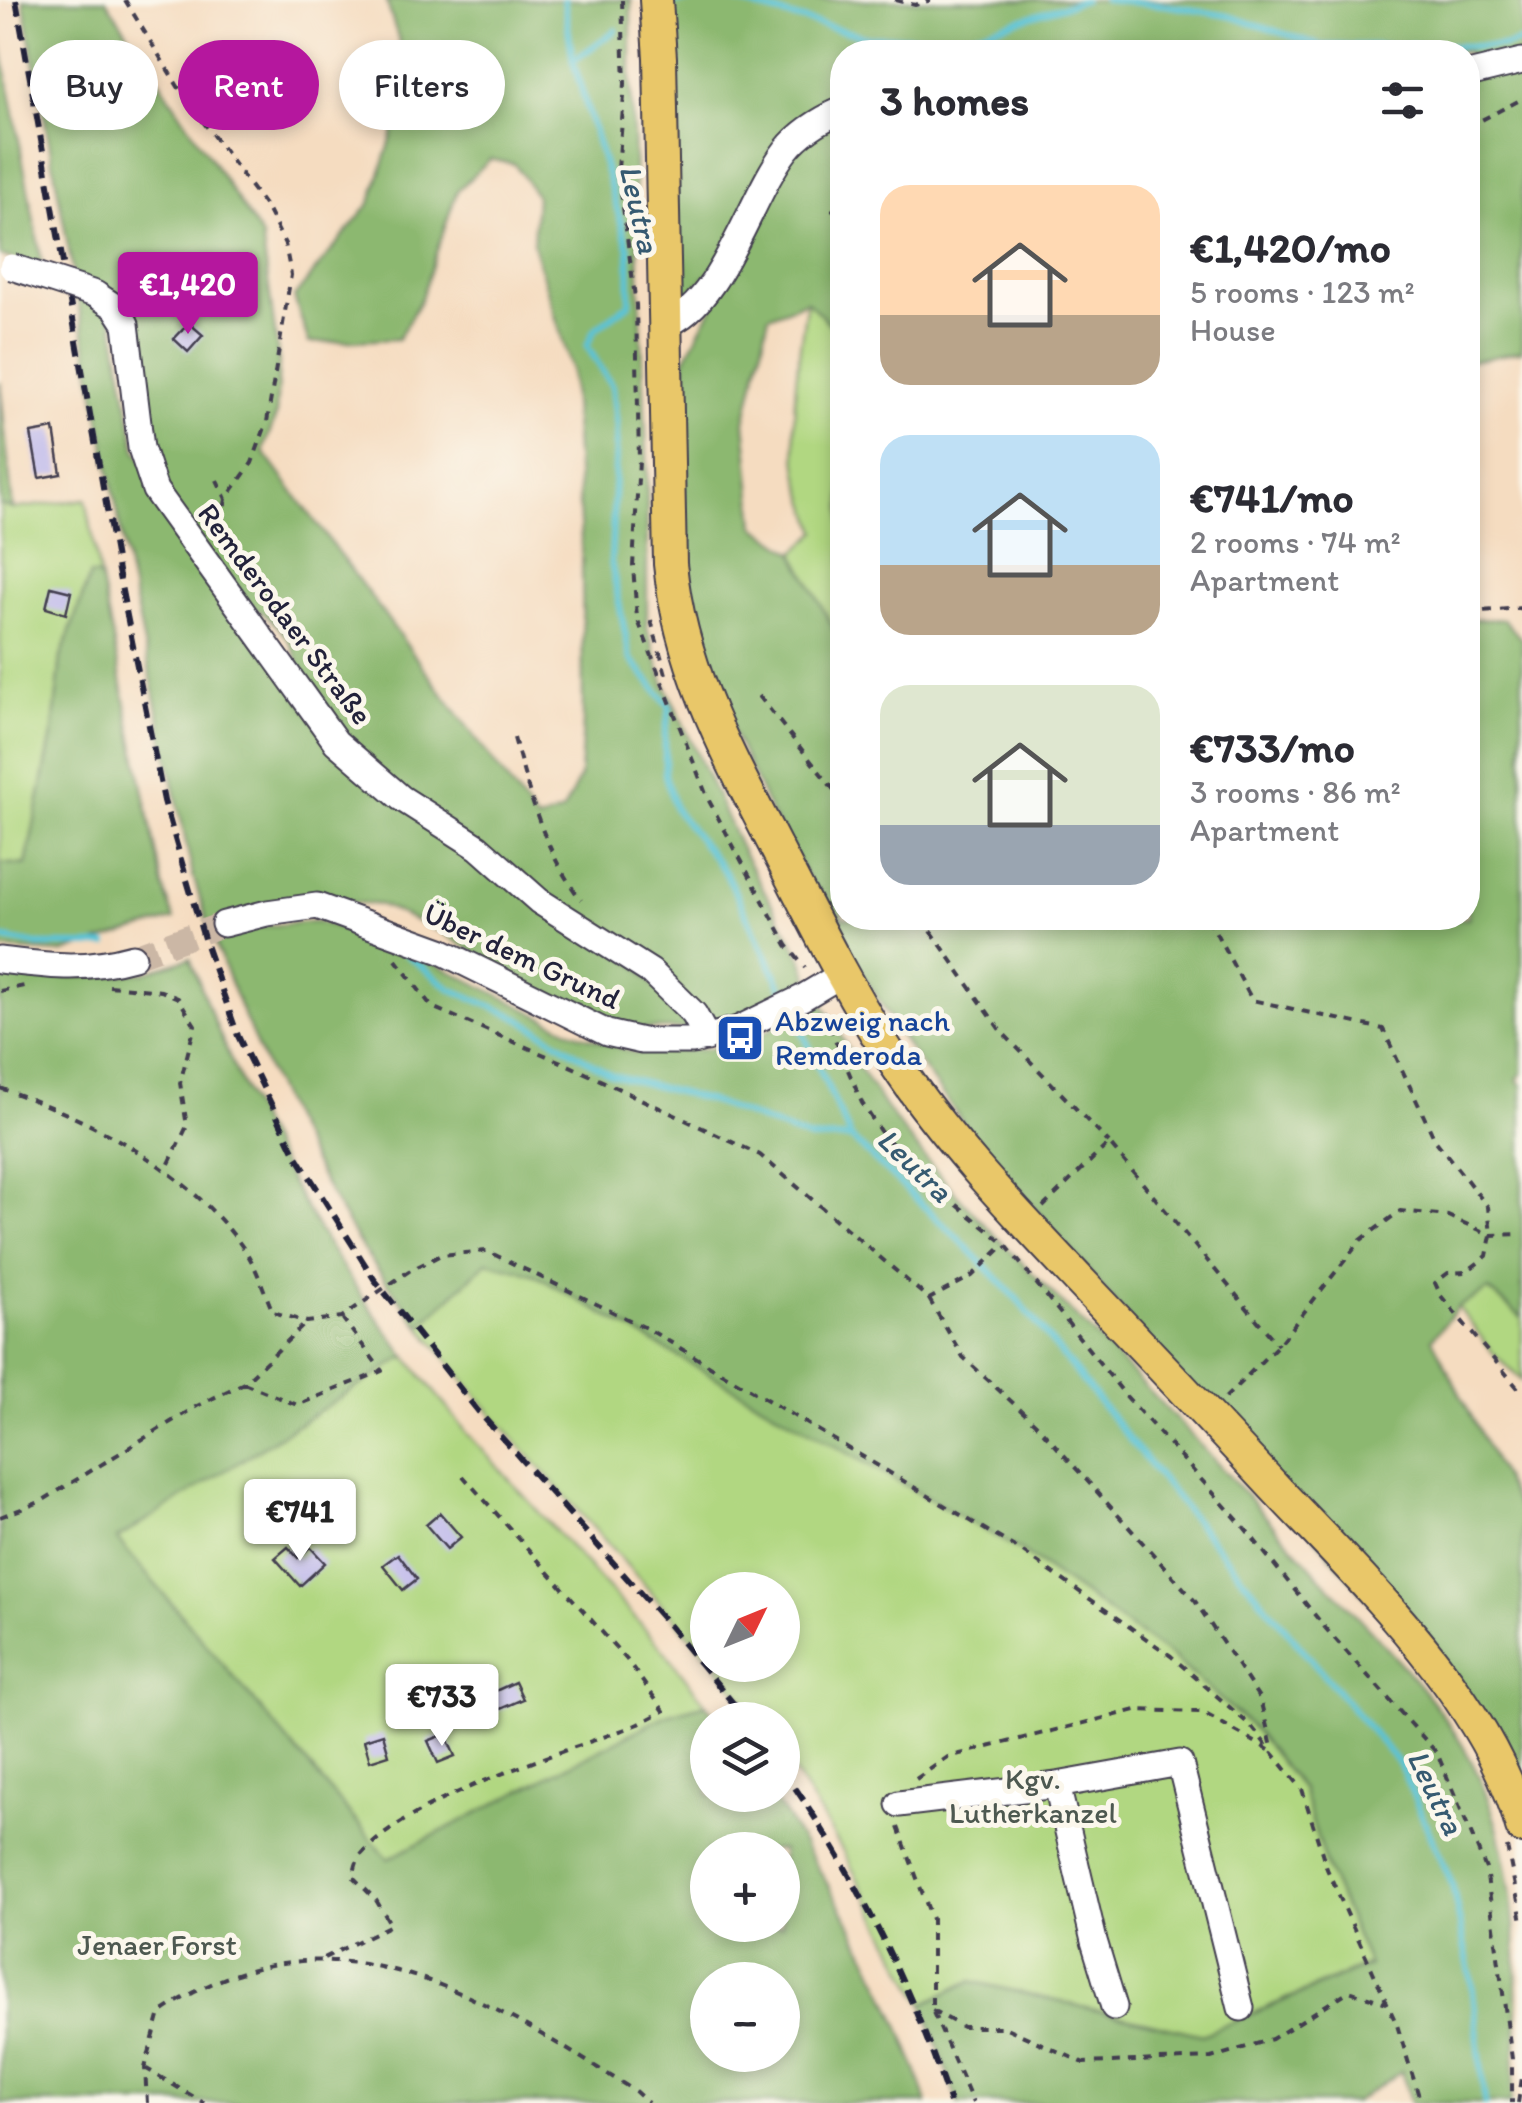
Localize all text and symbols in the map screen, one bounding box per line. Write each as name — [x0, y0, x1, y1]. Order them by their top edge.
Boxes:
chip: Buy — [30, 40, 158, 130]
chip: Rent — [178, 40, 319, 130]
chip: Filters — [339, 40, 505, 130]
icon: filters — [1375, 73, 1430, 128]
text: 3 homes — [880, 75, 1029, 126]
water label: Leutra — [611, 161, 669, 257]
text: €1,420/mo — [1190, 222, 1391, 273]
icon: home — [960, 225, 1080, 345]
pin: €1,420 — [107, 252, 269, 337]
text: €1,420 — [140, 265, 236, 303]
text: 5 rooms · 123 m² — [1190, 273, 1415, 311]
text: House — [1190, 311, 1276, 349]
text: €741/mo — [1190, 472, 1354, 523]
icon: home — [960, 475, 1080, 595]
street label: Remderodaer Straße — [190, 496, 381, 732]
text: 2 rooms · 74 m² — [1190, 523, 1401, 561]
text: Apartment — [1190, 561, 1339, 599]
text: €733/mo — [1190, 722, 1355, 773]
icon: home — [960, 725, 1080, 845]
text: 3 rooms · 86 m² — [1190, 773, 1401, 811]
text: Apartment — [1190, 811, 1339, 849]
street label: Über dem Grund — [418, 894, 627, 1017]
place label: Abzweig nach Remderoda — [775, 1002, 950, 1073]
bus stop icon: Abzweig nach Remderoda — [714, 1012, 766, 1064]
water label: Leutra — [870, 1120, 961, 1210]
pin: €741 — [241, 1479, 359, 1564]
text: €741 — [266, 1492, 334, 1530]
north arrow — [690, 1572, 800, 1682]
map controls — [690, 1572, 800, 2072]
pin: €733 — [383, 1664, 501, 1749]
text: €733 — [407, 1677, 477, 1715]
button: layers — [690, 1702, 800, 1812]
water label: Leutra — [1399, 1743, 1473, 1841]
park label: Kgv. Lutherkanzel — [949, 1760, 1118, 1831]
button: + — [690, 1832, 800, 1942]
park label: Jenaer Forst — [77, 1926, 237, 1963]
button: − — [690, 1962, 800, 2072]

